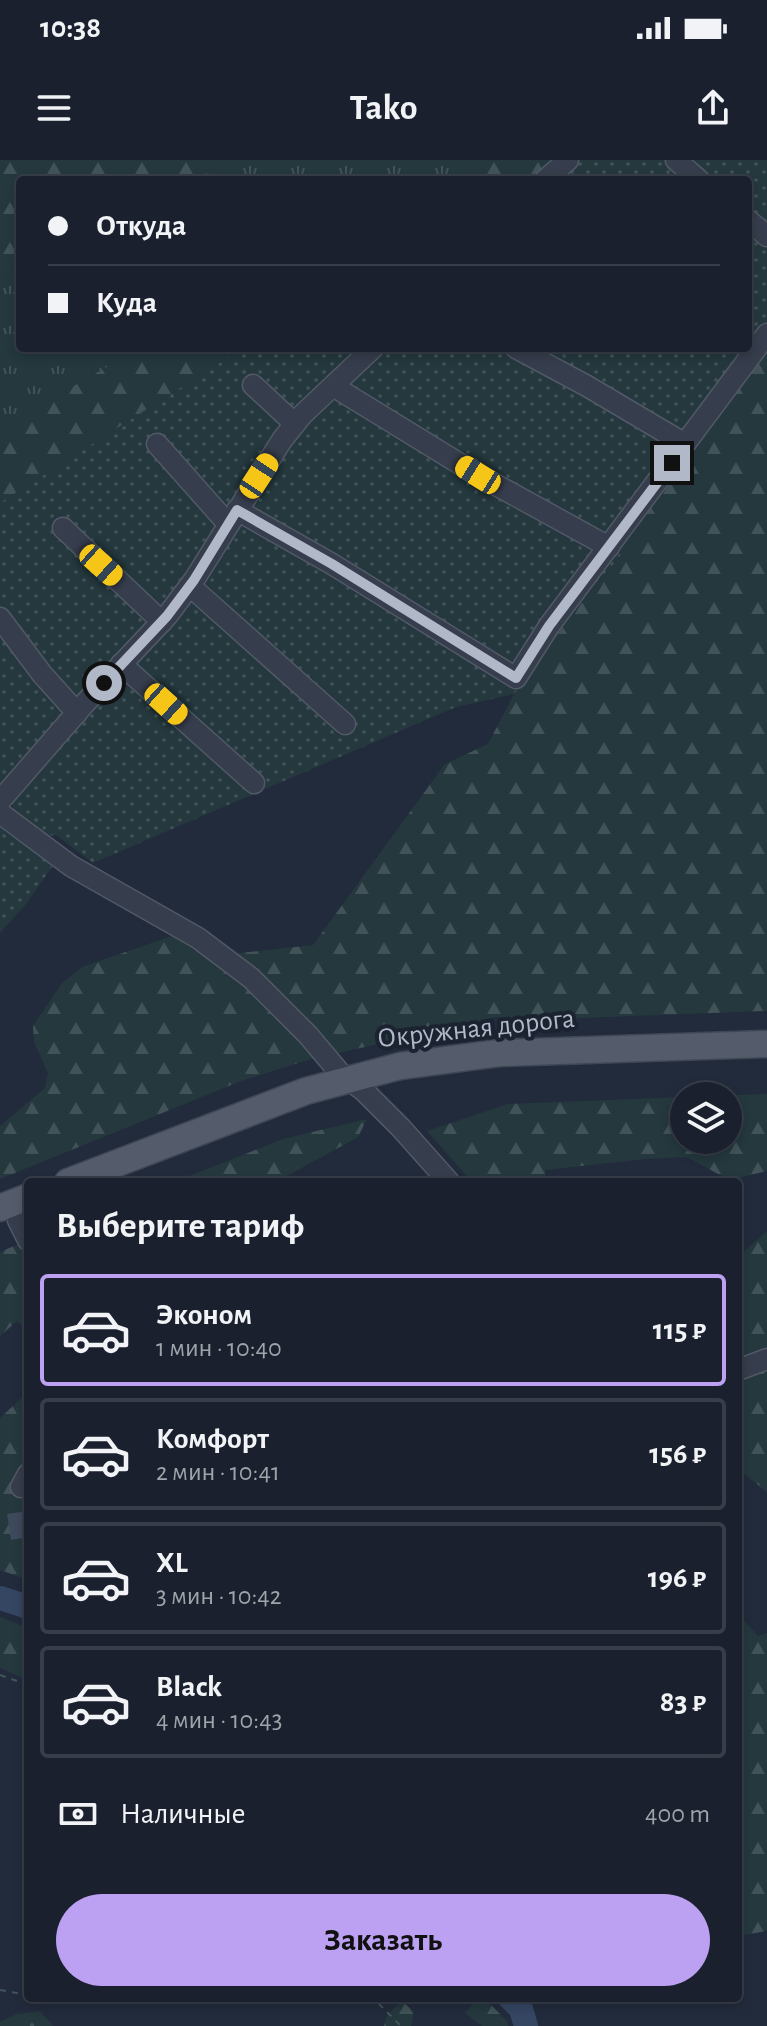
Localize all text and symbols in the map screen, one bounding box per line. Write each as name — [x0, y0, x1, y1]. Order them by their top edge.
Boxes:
text: 10:38 — [40, 13, 101, 43]
icon: menu — [32, 86, 76, 130]
icon: share — [691, 86, 735, 130]
text: Tako — [349, 90, 418, 126]
text: Откуда — [96, 211, 186, 241]
text: Куда — [96, 288, 157, 318]
route end — [654, 445, 690, 481]
car — [236, 449, 282, 503]
car — [451, 452, 505, 498]
car — [75, 540, 127, 590]
route start — [86, 665, 122, 701]
car — [140, 679, 192, 729]
street label: Окружная дорога — [376, 1005, 576, 1053]
map controls — [670, 1082, 742, 1154]
button: layers — [670, 1082, 742, 1154]
text: Выберите тариф — [56, 1208, 304, 1244]
icon: car — [60, 1294, 132, 1366]
text: Эконом — [156, 1300, 252, 1330]
text: 115 ₽ — [653, 1315, 706, 1345]
text: 1 мин · 10:40 — [156, 1335, 282, 1361]
icon: car — [60, 1418, 132, 1490]
text: Комфорт — [156, 1424, 269, 1454]
text: 156 ₽ — [649, 1439, 706, 1469]
text: 2 мин · 10:41 — [156, 1459, 280, 1485]
icon: car — [60, 1542, 132, 1614]
text: XL — [156, 1548, 188, 1578]
text: 196 ₽ — [648, 1563, 706, 1593]
text: 3 мин · 10:42 — [156, 1583, 282, 1609]
icon: car — [60, 1666, 132, 1738]
text: Black — [156, 1672, 222, 1702]
text: 83 ₽ — [660, 1687, 706, 1717]
text: 4 мин · 10:43 — [156, 1707, 282, 1733]
icon: cash — [56, 1792, 100, 1836]
text: Наличные — [120, 1799, 246, 1829]
text: 400 m — [645, 1801, 710, 1827]
button: Заказать — [56, 1894, 710, 1986]

